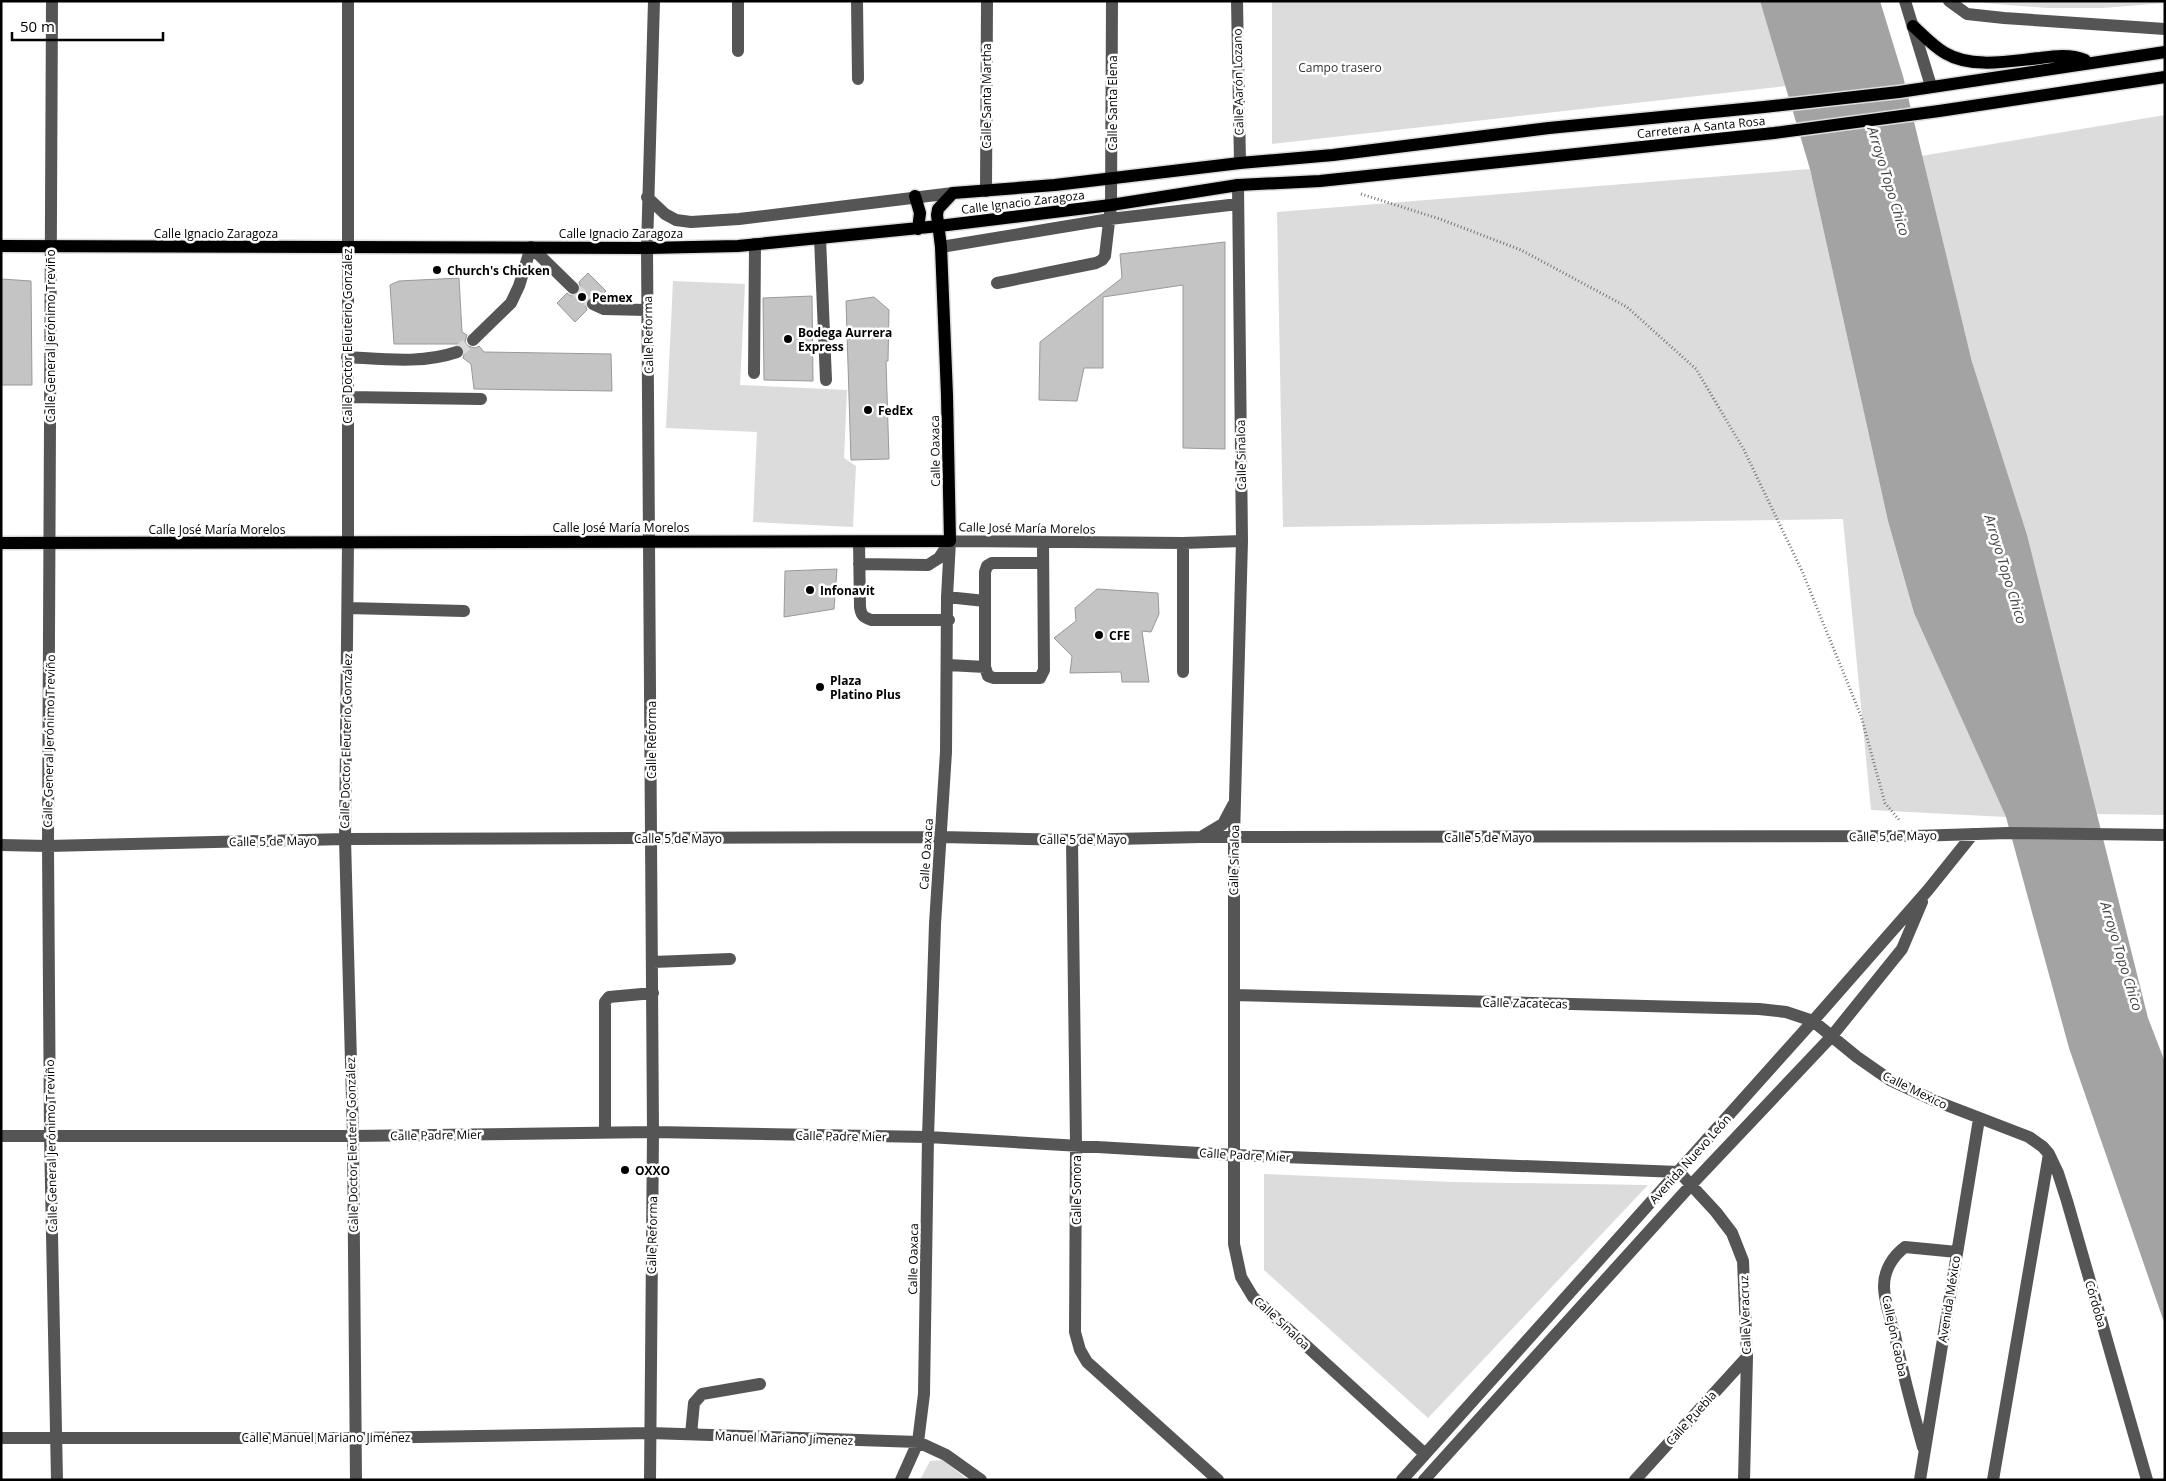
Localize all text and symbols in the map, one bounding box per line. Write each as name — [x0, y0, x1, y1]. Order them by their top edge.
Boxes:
scale bar — [12, 10, 164, 42]
text: 50 m — [20, 16, 55, 36]
street label: Calle Aarón Lozano — [1229, 28, 1247, 136]
street label: Calle Santa Martha — [978, 43, 995, 149]
street label: Calle Santa Elena — [1104, 55, 1121, 151]
park label: Campo trasero — [1298, 59, 1382, 76]
street label: Carretera A Santa Rosa — [1636, 112, 1766, 142]
water label: Arroyo Topo Chico — [1863, 123, 1915, 238]
street label: Calle Ignacio Zaragoza — [960, 186, 1086, 218]
street label: Calle Ignacio Zaragoza — [154, 225, 278, 242]
street label: Calle Ignacio Zaragoza — [559, 225, 683, 242]
street label: Calle Doctor Eleuterio González — [339, 248, 356, 424]
street label: Calle General Jerónimo Treviño — [42, 249, 59, 423]
place label: Church's Chicken — [447, 262, 550, 279]
marker: Church's Chicken — [431, 264, 443, 276]
place label: Pemex — [592, 289, 632, 306]
marker: Pemex — [576, 291, 588, 303]
street label: Calle Reforma — [639, 296, 657, 374]
place label: Bodega Aurrera Express — [798, 324, 892, 355]
marker: Bodega Aurrera Express — [782, 333, 794, 345]
place label: FedEx — [878, 402, 913, 419]
marker: FedEx — [862, 404, 874, 416]
street label: Calle Oaxaca — [926, 415, 944, 487]
street label: Calle Sinaloa — [1232, 420, 1250, 490]
water label: Arroyo Topo Chico — [1980, 511, 2032, 626]
street label: Calle José María Morelos — [958, 518, 1096, 538]
street label: Calle José María Morelos — [553, 519, 690, 536]
street label: Calle José María Morelos — [149, 521, 286, 538]
place label: Infonavit — [820, 582, 875, 599]
marker: Infonavit — [804, 584, 816, 596]
place label: CFE — [1109, 627, 1130, 644]
marker: CFE — [1093, 629, 1105, 641]
street label: Calle Doctor Eleuterio González — [336, 653, 356, 829]
street label: Calle General Jerónimo Treviño — [39, 654, 59, 828]
place label: Plaza Platino Plus — [830, 672, 901, 703]
marker: Plaza Platino Plus — [814, 681, 826, 693]
street label: Calle Reforma — [643, 701, 660, 779]
street label: Calle Oaxaca — [915, 818, 937, 890]
street label: Calle Sinaloa — [1225, 825, 1243, 895]
street label: Calle 5 de Mayo — [1849, 827, 1937, 845]
street label: Calle 5 de Mayo — [1444, 829, 1532, 846]
street label: Calle 5 de Mayo — [634, 830, 722, 847]
street label: Calle 5 de Mayo — [1039, 831, 1127, 848]
street label: Calle 5 de Mayo — [229, 832, 317, 850]
water label: Arroyo Topo Chico — [2096, 898, 2148, 1013]
street label: Calle Zacatecas — [1482, 994, 1568, 1012]
street label: Calle Doctor Eleuterio González — [342, 1057, 362, 1233]
street label: Calle General Jerónimo Treviño — [41, 1059, 61, 1233]
street label: Calle Mexico — [1880, 1067, 1950, 1113]
street label: Avenida Nuevo León — [1645, 1111, 1735, 1207]
street label: Calle Padre Mier — [390, 1126, 482, 1144]
street label: Calle Padre Mier — [795, 1127, 887, 1145]
street label: Calle Padre Mier — [1199, 1144, 1291, 1166]
street label: Calle Sonora — [1068, 1155, 1085, 1225]
place label: OXXO — [635, 1162, 670, 1179]
marker: OXXO — [619, 1164, 631, 1176]
street label: Calle Reforma — [643, 1196, 661, 1274]
street label: Calle Oaxaca — [904, 1223, 922, 1295]
street label: Avenida México — [1934, 1254, 1964, 1344]
street label: Calle Veracruz — [1735, 1275, 1755, 1355]
street label: Córdoba — [2081, 1278, 2111, 1330]
street label: Calle Sinaloa — [1250, 1293, 1314, 1353]
street label: Callejón Caoba — [1878, 1294, 1912, 1378]
street label: Calle Puebla — [1662, 1387, 1720, 1449]
street label: Manuel Mariano Jimenez — [714, 1427, 854, 1449]
street label: Calle Manuel Mariano Jiménez — [242, 1429, 411, 1446]

